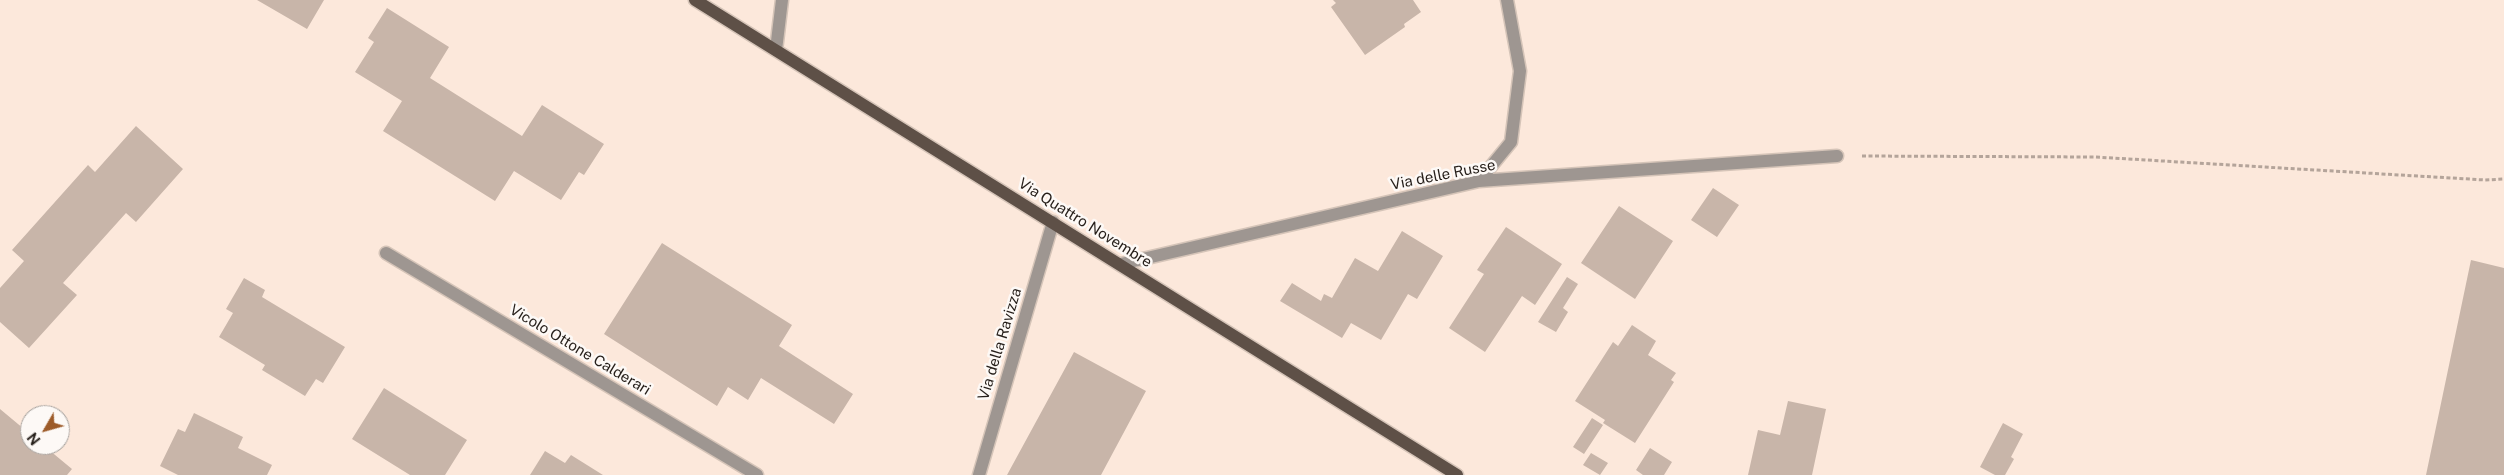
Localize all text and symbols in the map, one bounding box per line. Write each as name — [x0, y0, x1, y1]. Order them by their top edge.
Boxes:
street label: Via delle Russe — [1389, 156, 1497, 194]
street label: Via Quattro Novembre — [1015, 175, 1155, 271]
street label: Via della Ravizza — [974, 286, 1026, 402]
street label: Vicolo Ottone Calderari — [506, 301, 654, 399]
north arrow — [20, 405, 70, 455]
text: N — [24, 429, 44, 448]

